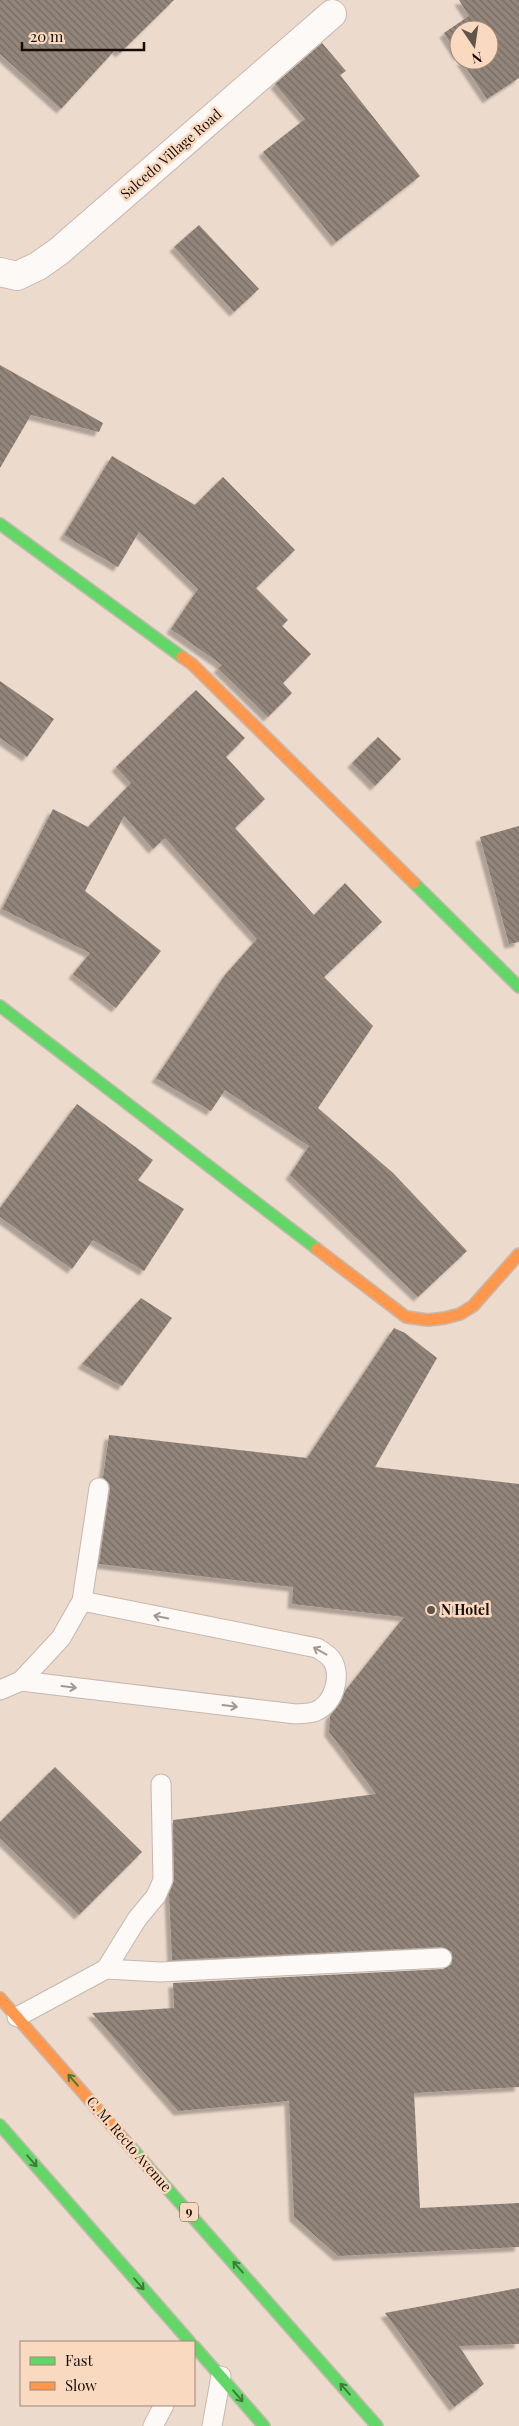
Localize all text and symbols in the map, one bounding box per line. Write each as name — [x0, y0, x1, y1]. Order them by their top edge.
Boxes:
scale bar — [22, 20, 145, 52]
north arrow — [449, 20, 499, 70]
text: 20 m — [30, 26, 64, 46]
text: N — [470, 48, 484, 69]
street label: Salcedo Village Road — [116, 104, 225, 203]
place label: N Hotel — [441, 1600, 490, 1619]
marker: N Hotel — [425, 1604, 437, 1616]
one-way arrow — [154, 1612, 170, 1621]
one-way arrow — [312, 1646, 327, 1656]
one-way arrow — [61, 1682, 77, 1692]
one-way arrow — [222, 1701, 238, 1711]
one-way arrow — [67, 2073, 78, 2086]
street label: C. M. Recto Avenue — [83, 2092, 176, 2195]
one-way arrow — [26, 2155, 38, 2168]
road number: 9 — [180, 2202, 198, 2222]
one-way arrow — [232, 2261, 244, 2274]
one-way arrow — [133, 2277, 145, 2290]
legend — [20, 2341, 195, 2406]
text: Fast — [65, 2350, 94, 2370]
text: Slow — [65, 2375, 97, 2395]
one-way arrow — [339, 2383, 351, 2396]
one-way arrow — [232, 2389, 243, 2402]

